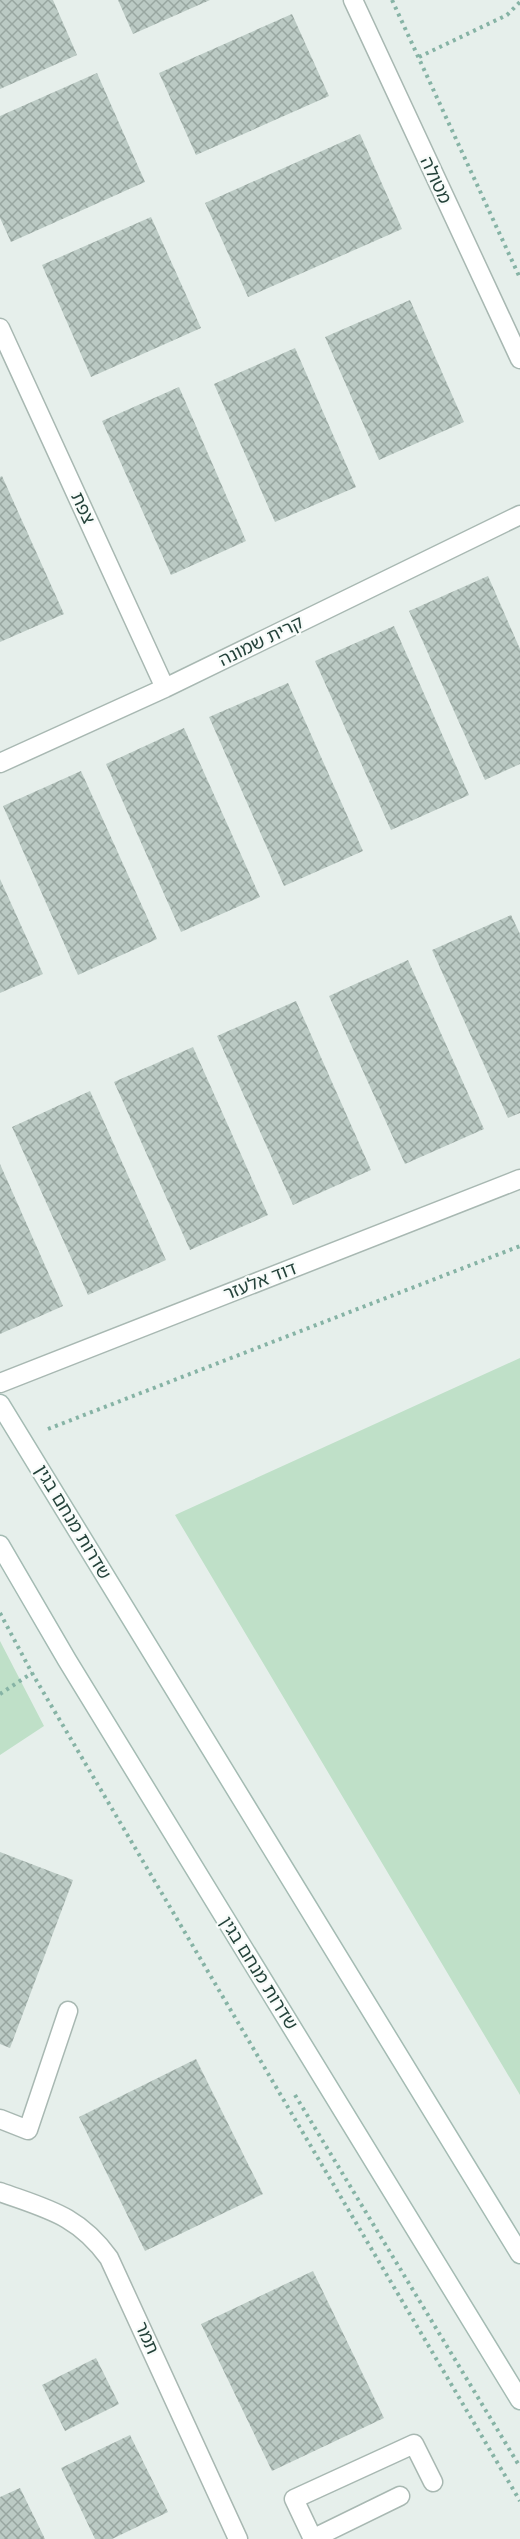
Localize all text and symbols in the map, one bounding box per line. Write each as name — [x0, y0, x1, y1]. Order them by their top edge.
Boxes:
street label: מטולה — [416, 153, 457, 207]
street label: צפת — [66, 488, 101, 527]
street label: קרית שמונה — [215, 610, 307, 671]
street label: דוד אלעזר — [220, 1256, 300, 1305]
street label: שדרות מנחם בגין — [30, 1460, 117, 1583]
street label: שדרות מנחם בגין — [215, 1912, 304, 2034]
street label: תמר — [130, 2318, 165, 2358]

